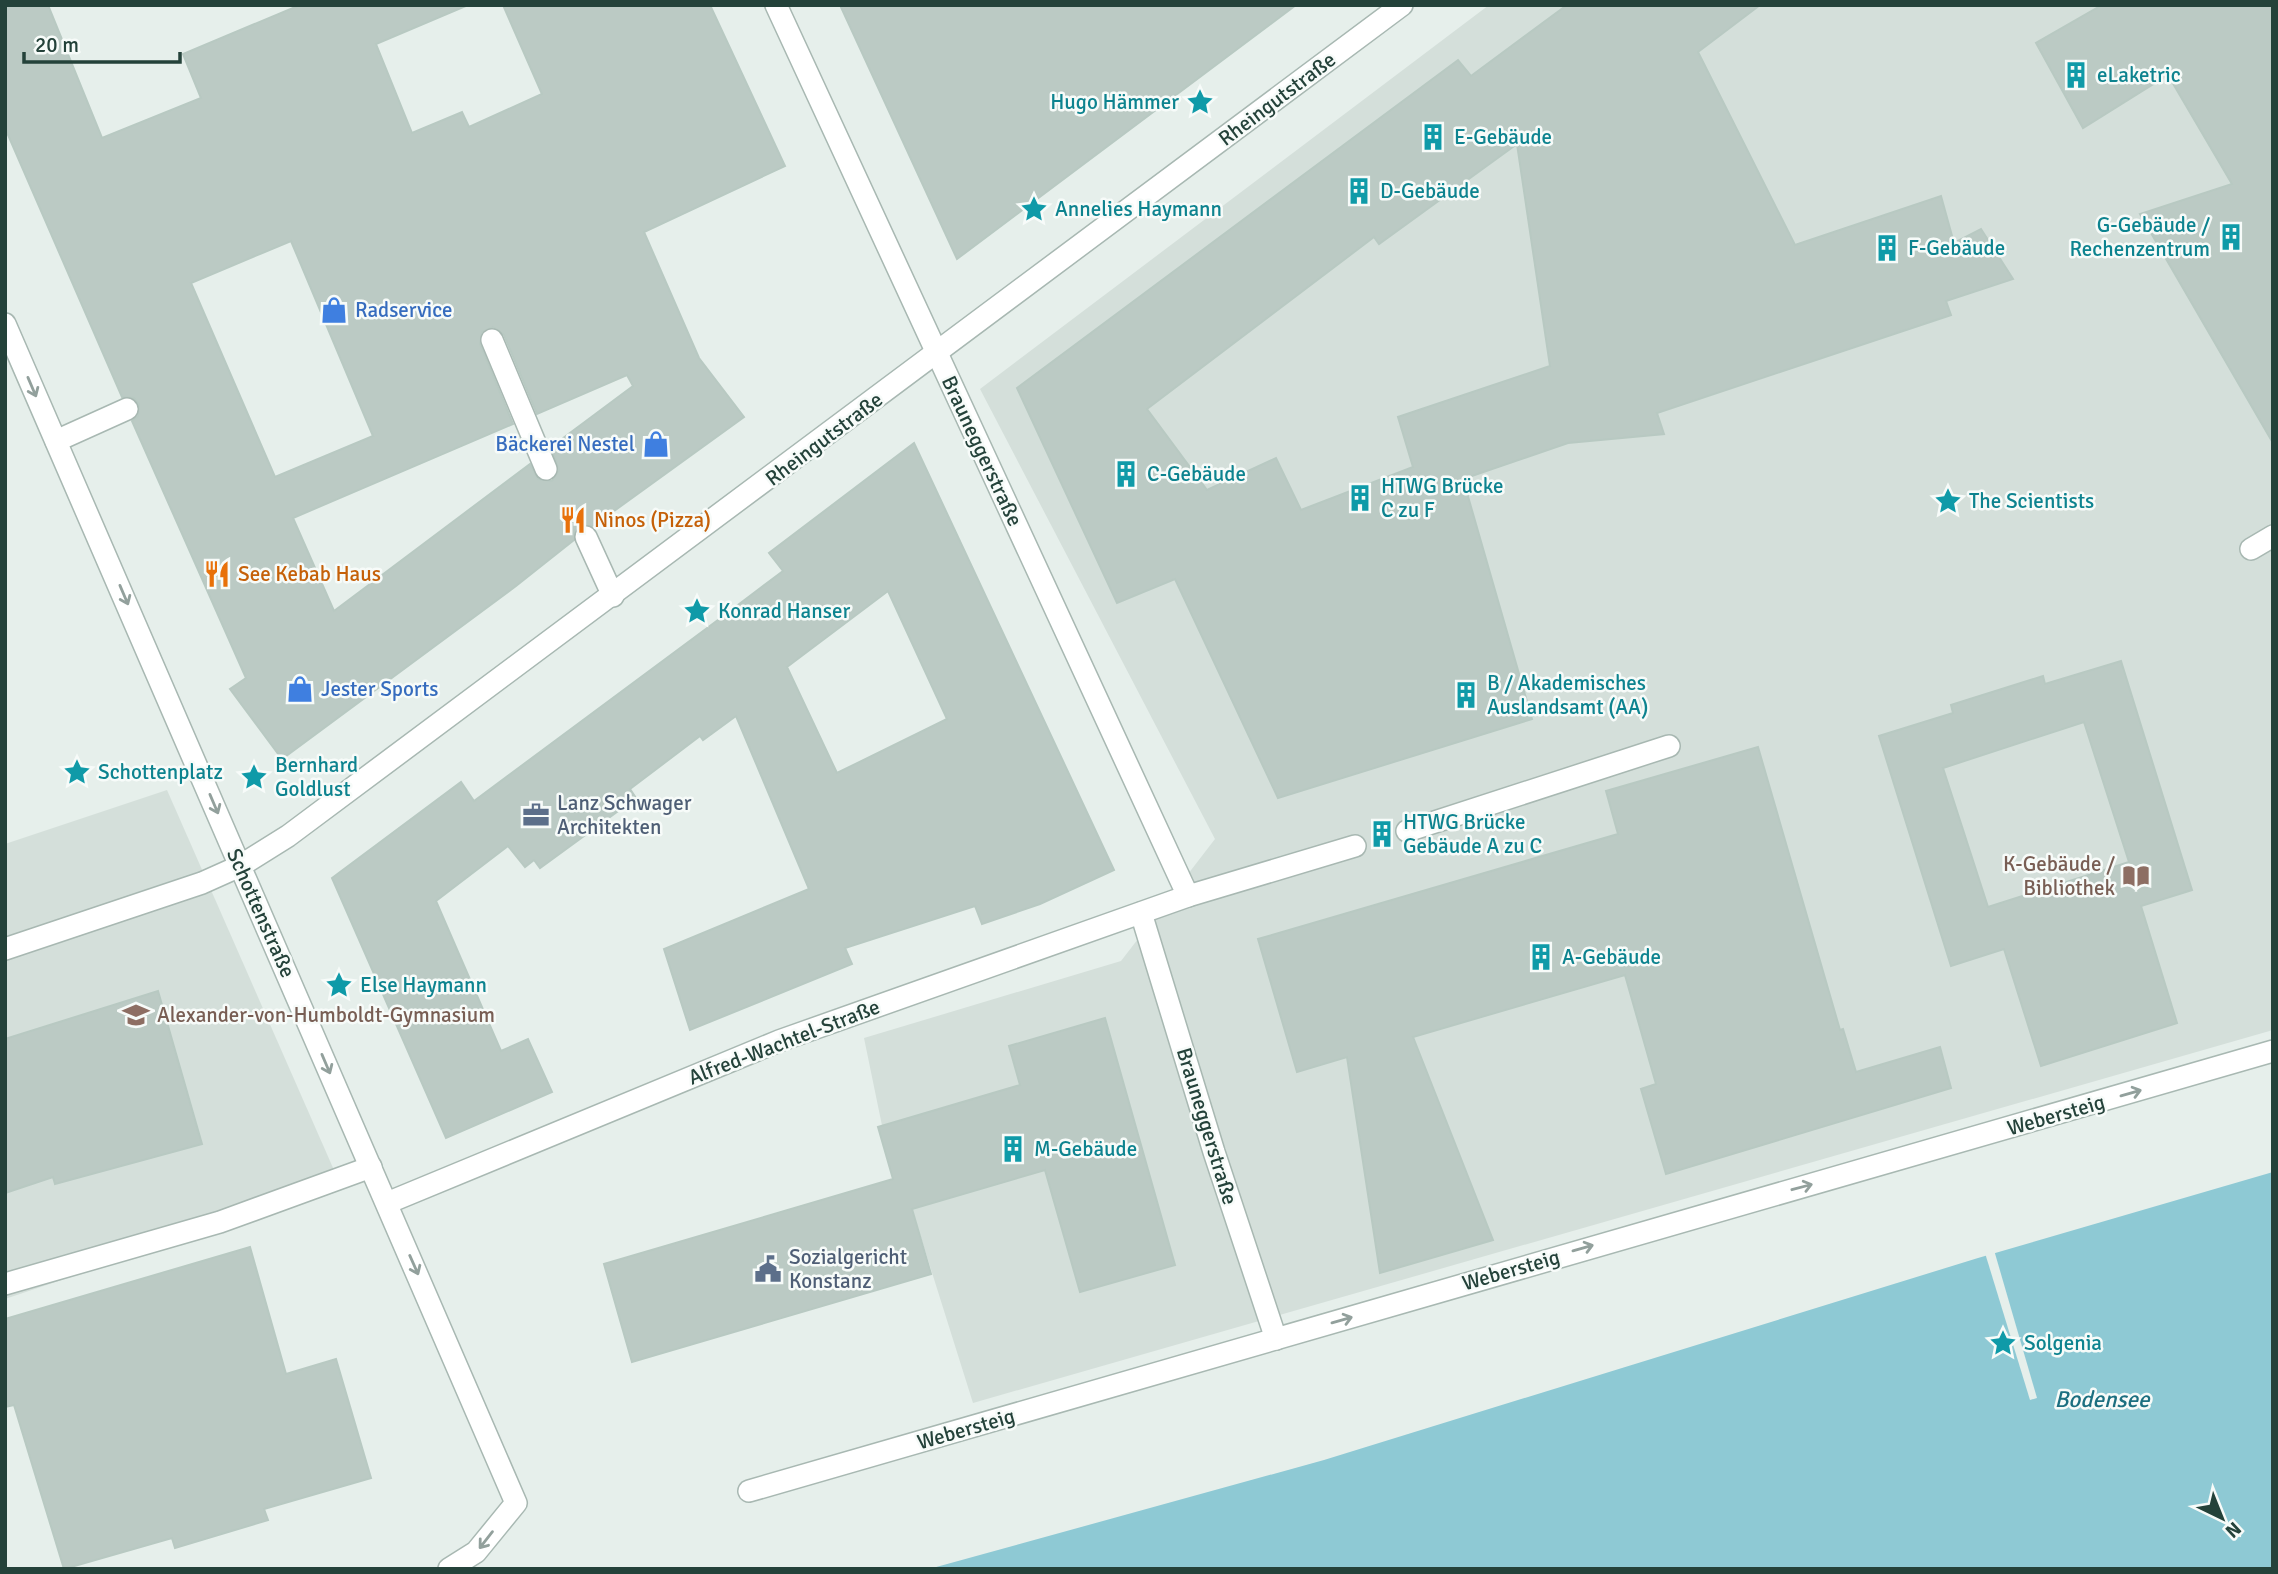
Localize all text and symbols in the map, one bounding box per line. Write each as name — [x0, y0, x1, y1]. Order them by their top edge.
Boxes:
scale bar — [24, 21, 180, 65]
text: 20 m — [35, 32, 79, 58]
street label: Rheingutstraße — [1213, 46, 1341, 152]
building icon: eLaketric — [2061, 60, 2091, 90]
place label: eLaketric — [2097, 62, 2181, 88]
place icon: Hugo Hämmer — [1185, 87, 1215, 117]
place label: Hugo Hämmer — [1050, 89, 1179, 115]
building icon: E-Gebäude — [1418, 122, 1448, 152]
place label: E-Gebäude — [1454, 124, 1552, 150]
building icon: D-Gebäude — [1344, 176, 1374, 206]
place label: D-Gebäude — [1380, 178, 1480, 204]
place icon: Annelies Haymann — [1019, 194, 1049, 224]
place label: Annelies Haymann — [1055, 196, 1222, 222]
place label: G-Gebäude / Rechenzentrum — [2070, 212, 2210, 262]
building icon: G-Gebäude / Rechenzentrum — [2216, 222, 2246, 252]
building icon: F-Gebäude — [1872, 233, 1902, 263]
place label: F-Gebäude — [1908, 235, 2005, 261]
shop icon: Radservice — [319, 295, 349, 325]
place label: Radservice — [355, 297, 452, 323]
street label: Brauneggerstraße — [936, 372, 1028, 530]
one-way arrow — [27, 375, 40, 397]
street label: Rheingutstraße — [760, 386, 888, 492]
shop icon: Bäckerei Nestel — [641, 429, 671, 459]
place label: Bäckerei Nestel — [495, 431, 635, 457]
building icon: C-Gebäude — [1111, 459, 1141, 489]
place label: C-Gebäude — [1147, 461, 1246, 487]
place label: HTWG Brücke C zu F — [1381, 473, 1503, 523]
building icon: HTWG Brücke C zu F — [1345, 483, 1375, 513]
place icon: The Scientists — [1933, 486, 1963, 516]
place label: The Scientists — [1969, 488, 2094, 514]
restaurant icon: Ninos (Pizza) — [558, 505, 588, 535]
place label: Ninos (Pizza) — [594, 507, 711, 533]
restaurant icon: See Kebab Haus — [202, 559, 232, 589]
place label: See Kebab Haus — [238, 561, 381, 587]
one-way arrow — [118, 584, 131, 605]
place icon: Konrad Hanser — [682, 596, 712, 626]
place label: Konrad Hanser — [718, 598, 850, 624]
place label: B / Akademisches Auslandsamt (AA) — [1487, 670, 1649, 720]
shop icon: Jester Sports — [285, 674, 315, 704]
place label: Jester Sports — [321, 676, 439, 702]
building icon: B / Akademisches Auslandsamt (AA) — [1451, 680, 1481, 710]
place label: Bernhard Goldlust — [275, 752, 358, 802]
place icon: Schottenplatz — [62, 757, 92, 787]
place label: Schottenplatz — [98, 759, 223, 785]
place icon: Bernhard Goldlust — [239, 762, 269, 792]
place label: Lanz Schwager Architekten — [557, 790, 692, 840]
one-way arrow — [208, 793, 221, 814]
office icon: Lanz Schwager Architekten — [521, 800, 551, 830]
place label: HTWG Brücke Gebäude A zu C — [1403, 809, 1542, 859]
building icon: HTWG Brücke Gebäude A zu C — [1367, 819, 1397, 849]
street label: Schottenstraße — [221, 844, 301, 982]
place label: K-Gebäude / Bibliothek — [2003, 851, 2115, 901]
library icon: K-Gebäude / Bibliothek — [2121, 861, 2151, 891]
building icon: A-Gebäude — [1526, 942, 1556, 972]
place label: A-Gebäude — [1562, 944, 1661, 970]
place icon: Else Haymann — [324, 970, 354, 1000]
place label: Else Haymann — [360, 972, 487, 998]
street label: Alfred-Wachtel-Straße — [684, 993, 884, 1091]
school or university icon: Alexander-von-Humboldt-Gymnasium — [121, 1000, 151, 1030]
place label: Alexander-von-Humboldt-Gymnasium — [157, 1002, 495, 1028]
street label: Brauneggerstraße — [1171, 1044, 1243, 1208]
one-way arrow — [320, 1052, 333, 1074]
one-way arrow — [2120, 1086, 2142, 1099]
street label: Webersteig — [2004, 1089, 2108, 1141]
building icon: M-Gebäude — [998, 1134, 1028, 1164]
place label: M-Gebäude — [1034, 1136, 1137, 1162]
one-way arrow — [1791, 1180, 1813, 1193]
one-way arrow — [1572, 1241, 1594, 1254]
place label: Sozialgericht Konstanz — [789, 1244, 907, 1294]
street label: Webersteig — [1459, 1244, 1563, 1296]
one-way arrow — [408, 1254, 421, 1276]
public building icon: Sozialgericht Konstanz — [753, 1254, 783, 1284]
one-way arrow — [1330, 1312, 1352, 1325]
place icon: Solgenia — [1988, 1328, 2018, 1358]
place label: Solgenia — [2024, 1330, 2102, 1356]
water label: Bodensee — [2054, 1385, 2151, 1414]
street label: Webersteig — [914, 1403, 1018, 1455]
north arrow — [2187, 1483, 2257, 1553]
text: N — [2220, 1516, 2246, 1543]
one-way arrow — [479, 1530, 494, 1548]

